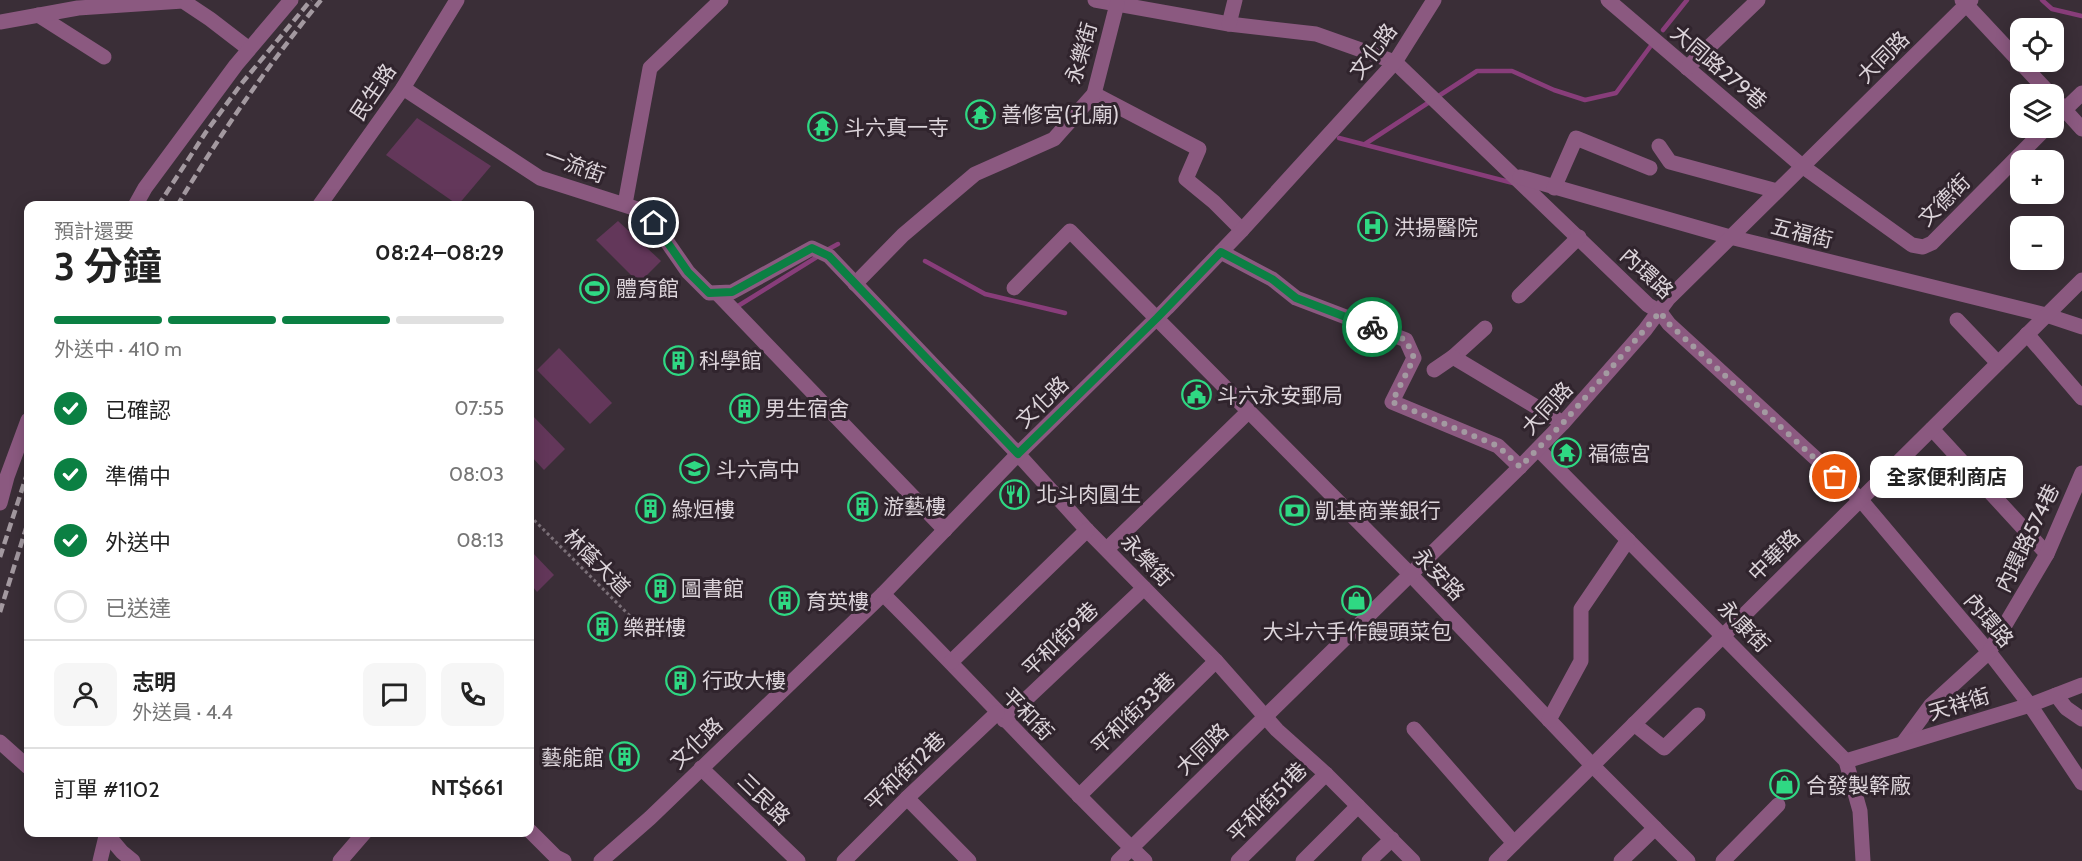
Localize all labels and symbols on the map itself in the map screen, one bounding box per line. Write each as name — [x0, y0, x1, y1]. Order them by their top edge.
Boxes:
street label: 文化路 — [1344, 18, 1402, 84]
street label: 永樂街 — [1060, 19, 1102, 87]
street label: 大同路279巷 — [1666, 20, 1772, 114]
street label: 大同路 — [1852, 26, 1914, 88]
street label: 民生路 — [345, 59, 401, 125]
temple icon: 善修宮(孔廟) — [964, 98, 996, 130]
place label: 善修宮(孔廟) — [1001, 102, 1119, 127]
temple icon: 斗六真一寺 — [807, 111, 839, 143]
place label: 斗六真一寺 — [844, 115, 949, 140]
street label: 一流街 — [541, 142, 609, 188]
street label: 文德街 — [1913, 169, 1975, 231]
pin — [628, 197, 679, 248]
hospital icon: 洪揚醫院 — [1357, 211, 1389, 243]
street label: 五福街 — [1768, 213, 1836, 253]
place label: 洪揚醫院 — [1394, 215, 1478, 240]
street label: 內環路 — [1615, 242, 1679, 304]
sports icon: 體育館 — [579, 272, 611, 304]
place label: 體育館 — [616, 276, 679, 301]
courier — [1342, 297, 1402, 357]
building icon: 科學館 — [662, 344, 694, 376]
place label: 科學館 — [699, 348, 762, 373]
street label: 文化路 — [1011, 371, 1073, 433]
street label: 大同路 — [1516, 376, 1578, 440]
public building icon: 斗六永安郵局 — [1180, 379, 1212, 411]
place label: 斗六永安郵局 — [1217, 383, 1343, 408]
building icon: 男生宿舍 — [728, 392, 760, 424]
place label: 男生宿舍 — [765, 396, 849, 421]
temple icon: 福德宮 — [1551, 437, 1583, 469]
place label: 福德宮 — [1588, 441, 1651, 466]
pin — [1809, 451, 1860, 502]
school or university icon: 斗六高中 — [679, 453, 711, 485]
callout: 全家便利商店 — [1871, 456, 2024, 498]
place label: 斗六高中 — [716, 457, 800, 482]
restaurant icon: 北斗肉圓生 — [999, 478, 1031, 510]
street label: 內環路574巷 — [1990, 480, 2064, 596]
place label: 北斗肉圓生 — [1036, 482, 1141, 507]
building icon: 游藝樓 — [846, 490, 878, 522]
building icon: 綠烜樓 — [635, 493, 667, 525]
place label: 游藝樓 — [883, 494, 946, 519]
bank icon: 凱基商業銀行 — [1278, 494, 1310, 526]
place label: 綠烜樓 — [672, 497, 735, 522]
place label: 凱基商業銀行 — [1315, 498, 1441, 523]
street label: 林蔭大道 — [558, 523, 636, 601]
street label: 中華路 — [1743, 524, 1805, 586]
street label: 永樂街 — [1116, 529, 1178, 591]
street label: 永安路 — [1408, 543, 1470, 605]
building icon: 圖書館 — [644, 572, 676, 604]
place label: 圖書館 — [681, 576, 744, 601]
shop icon: 大斗六手作饅頭菜包 — [1341, 584, 1373, 616]
building icon: 育英樓 — [769, 585, 801, 617]
street label: 內環路 — [1959, 588, 2019, 652]
place label: 育英樓 — [806, 589, 869, 614]
street label: 永康街 — [1713, 595, 1775, 657]
street label: 平和街9巷 — [1017, 597, 1103, 681]
building icon: 樂群樓 — [586, 611, 618, 643]
place label: 樂群樓 — [623, 615, 686, 640]
place label: 大斗六手作饅頭菜包 — [1263, 619, 1452, 644]
building icon: 行政大樓 — [665, 664, 697, 696]
street label: 平和街33巷 — [1086, 667, 1180, 759]
place label: 行政大樓 — [702, 668, 786, 693]
street label: 平和街 — [997, 683, 1059, 745]
street label: 天祥街 — [1925, 683, 1993, 725]
street label: 文化路 — [665, 712, 727, 774]
street label: 大同路 — [1171, 718, 1233, 780]
street label: 平和街12巷 — [860, 727, 950, 815]
building icon: 藝能館 — [609, 741, 641, 773]
place label: 藝能館 — [541, 745, 604, 770]
street label: 平和街51巷 — [1222, 757, 1312, 847]
street label: 三民路 — [733, 768, 795, 830]
shop icon: 合發製簳廠 — [1769, 769, 1801, 801]
place label: 合發製簳廠 — [1806, 773, 1911, 798]

